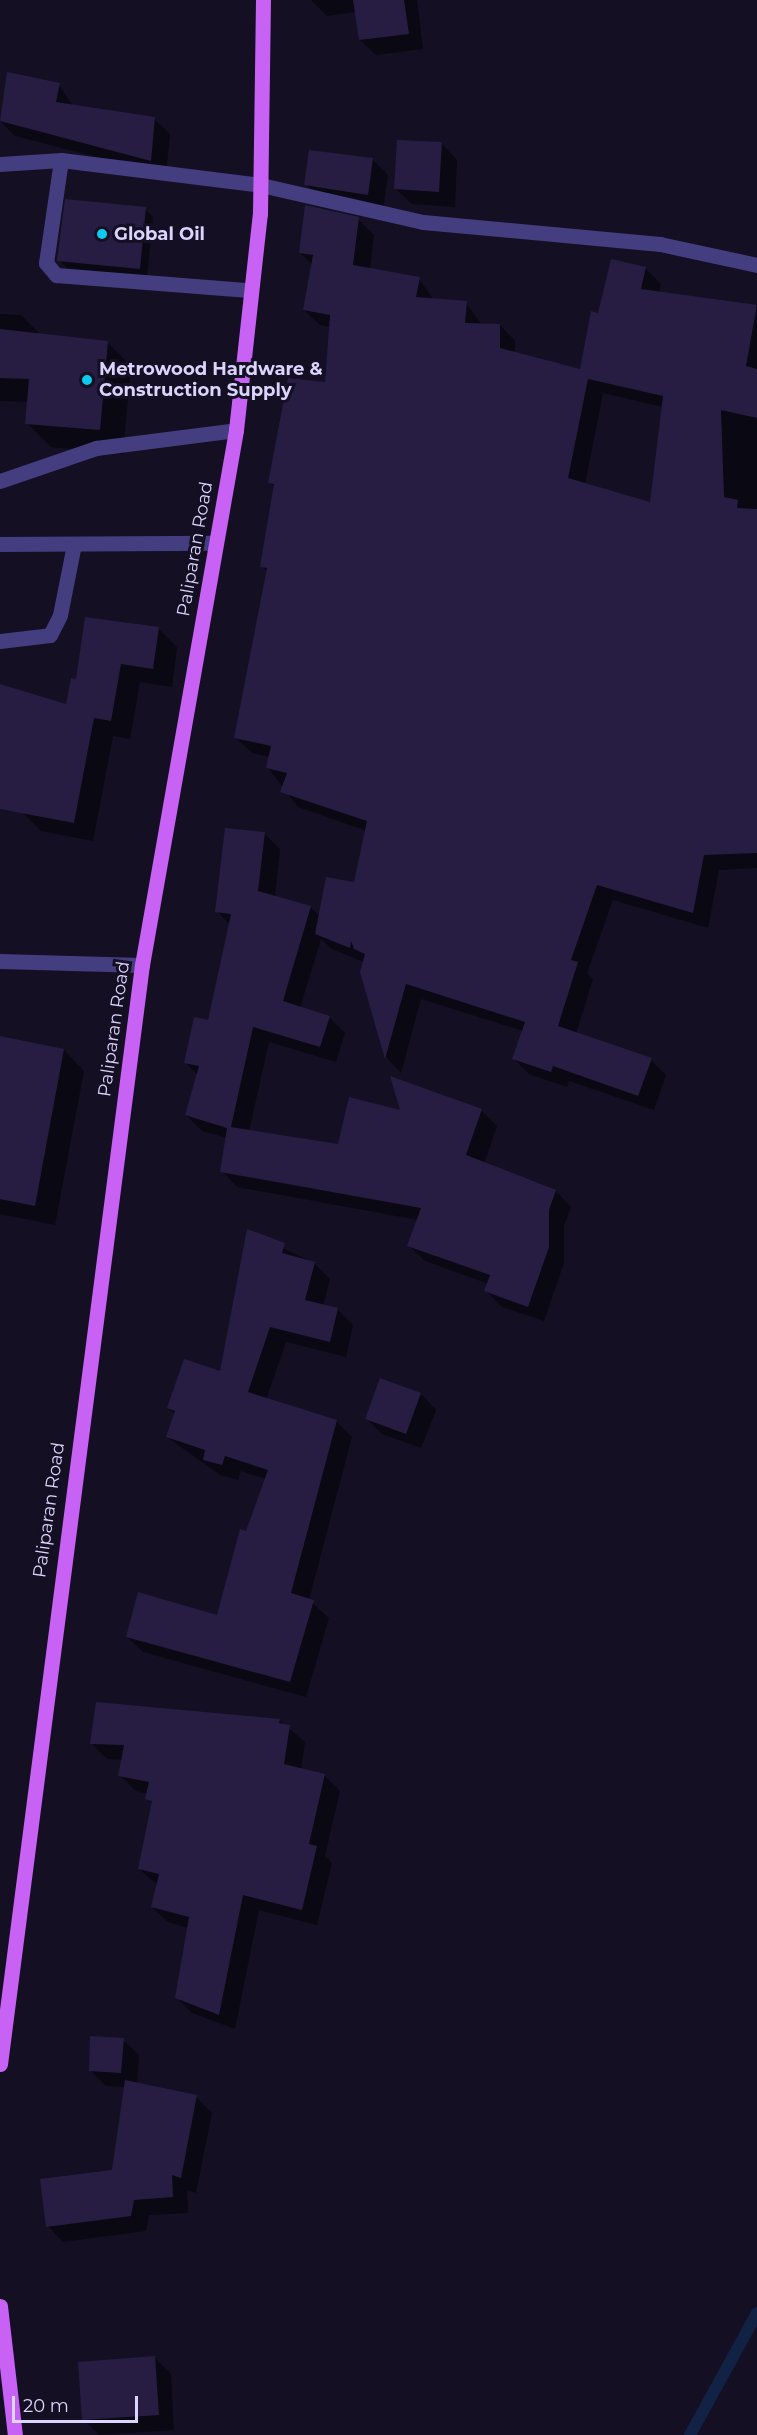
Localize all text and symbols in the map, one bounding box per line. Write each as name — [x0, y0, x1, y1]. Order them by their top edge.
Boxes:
place label: Global Oil — [114, 223, 205, 245]
marker: Global Oil — [95, 227, 109, 241]
place label: Metrowood Hardware & Construction Supply — [99, 359, 323, 401]
marker: Metrowood Hardware & Construction Supply — [80, 373, 94, 387]
street label: Paliparan Road — [172, 480, 218, 618]
street label: Paliparan Road — [94, 960, 134, 1098]
street label: Paliparan Road — [29, 1441, 69, 1579]
scale bar — [15, 2384, 141, 2422]
text: 20 m — [23, 2395, 69, 2417]

